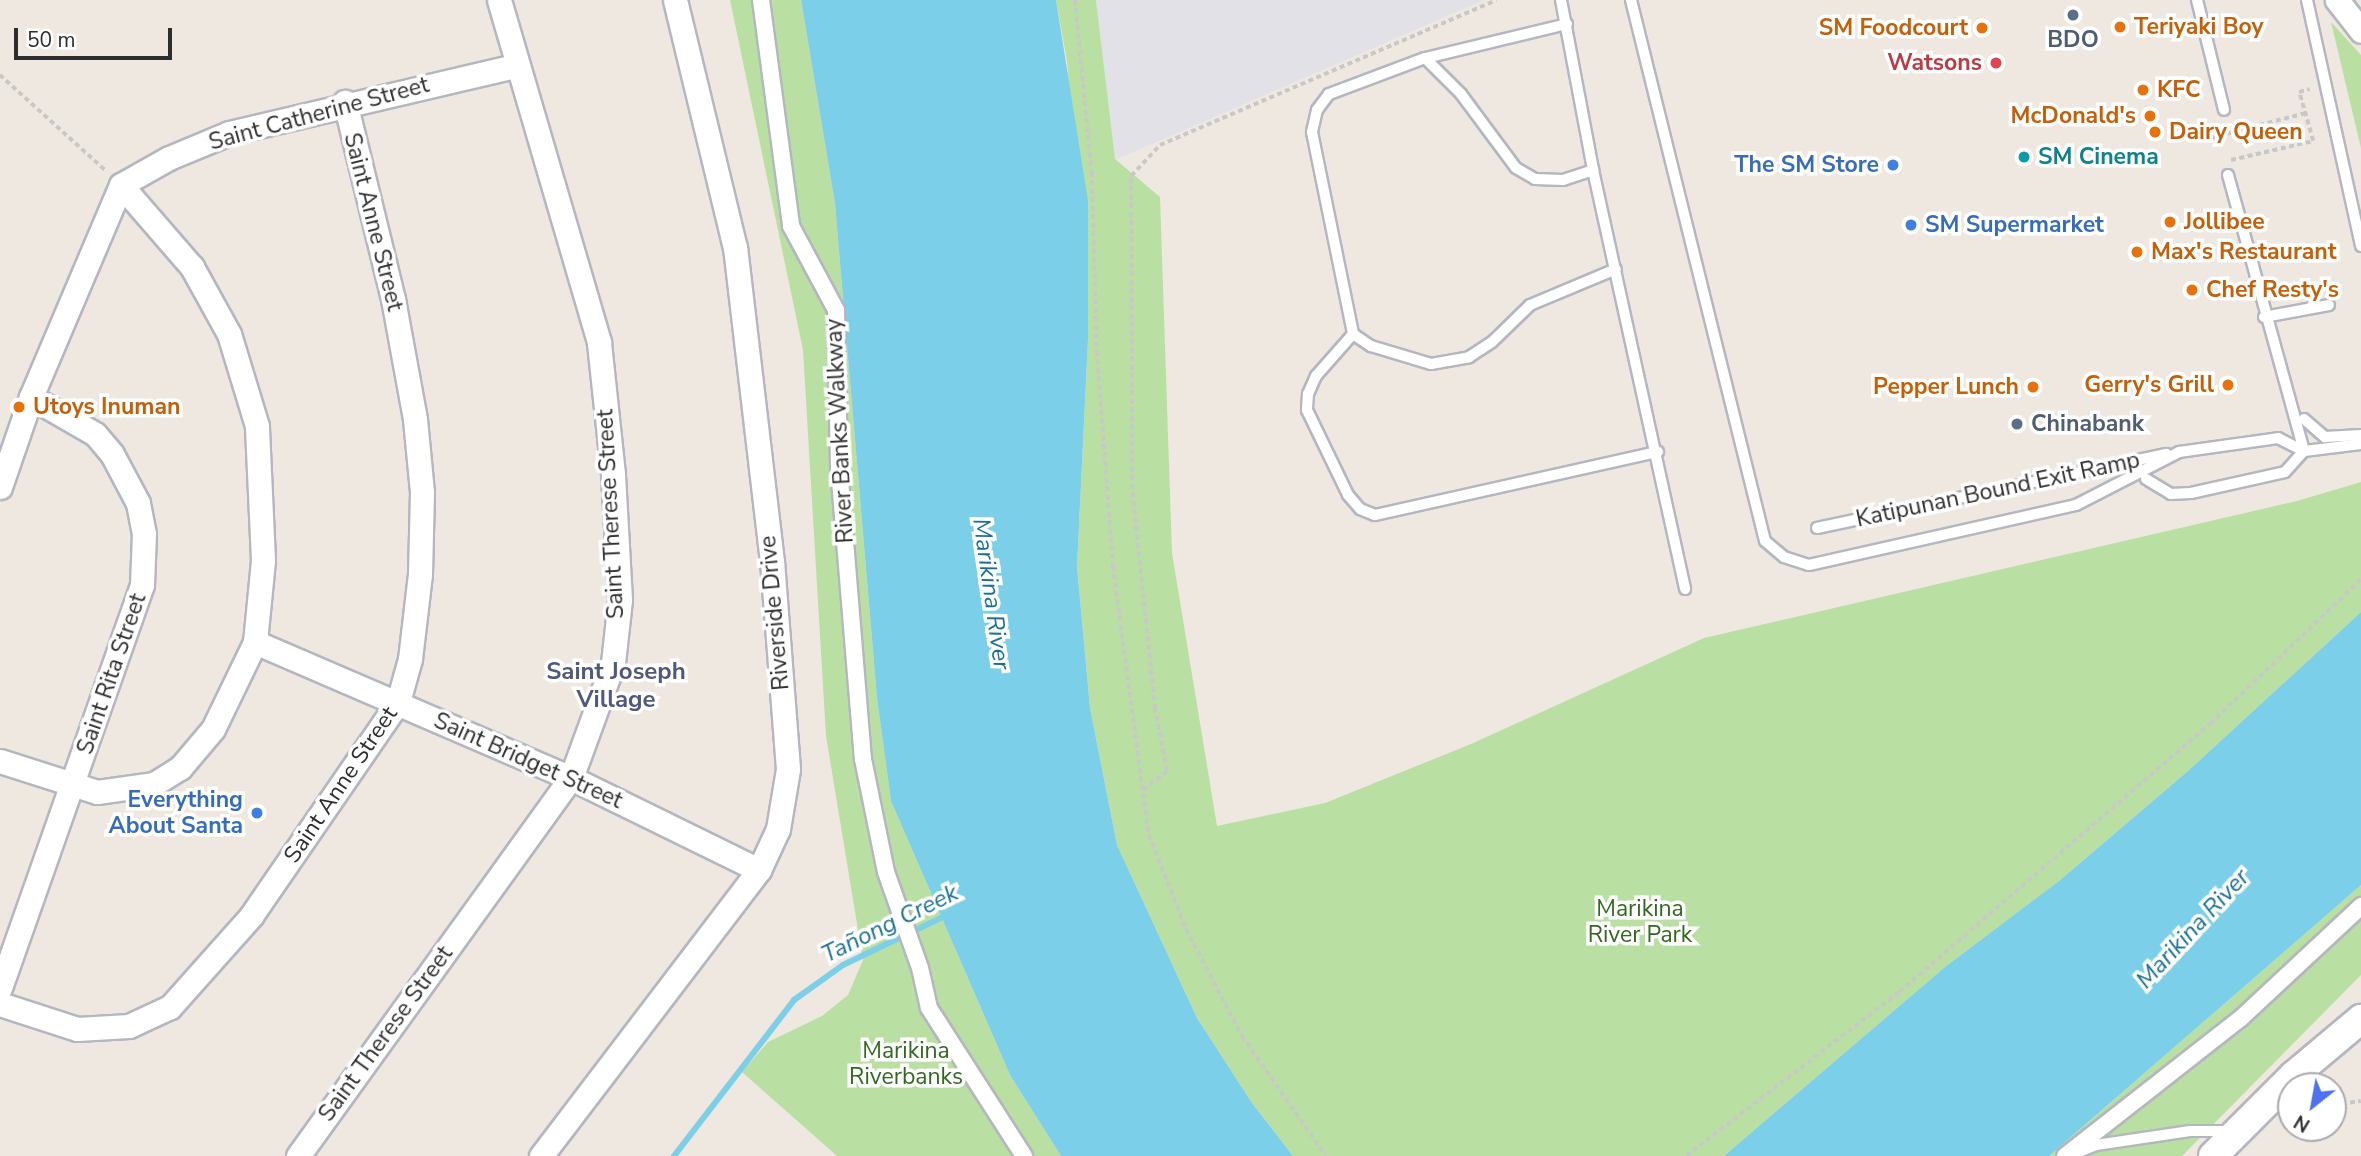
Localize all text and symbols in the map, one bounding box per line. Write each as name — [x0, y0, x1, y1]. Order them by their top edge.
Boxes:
marker: BDO — [2065, 7, 2081, 23]
place label: Teriyaki Boy — [2134, 13, 2264, 41]
scale bar — [18, 14, 175, 58]
place label: SM Foodcourt — [1819, 14, 1968, 42]
marker: Teriyaki Boy — [2112, 19, 2128, 35]
marker: SM Foodcourt — [1974, 20, 1990, 36]
text: 50 m — [27, 26, 76, 54]
place label: BDO — [2047, 26, 2099, 54]
place label: Watsons — [1887, 49, 1982, 77]
marker: Watsons — [1988, 55, 2004, 71]
street label: Saint Catherine Street — [206, 71, 432, 157]
place label: KFC — [2157, 76, 2201, 104]
marker: KFC — [2135, 82, 2151, 98]
place label: McDonald's — [2011, 102, 2136, 130]
marker: McDonald's — [2142, 108, 2158, 124]
place label: Dairy Queen — [2169, 118, 2303, 146]
marker: Dairy Queen — [2147, 124, 2163, 140]
street label: Saint Anne Street — [338, 130, 408, 314]
place label: SM Cinema — [2038, 143, 2159, 171]
marker: SM Cinema — [2016, 149, 2032, 165]
place label: The SM Store — [1734, 151, 1879, 179]
marker: The SM Store — [1885, 157, 1901, 173]
place label: Jollibee — [2184, 208, 2265, 236]
place label: SM Supermarket — [1925, 211, 2104, 239]
marker: Jollibee — [2162, 214, 2178, 230]
marker: SM Supermarket — [1903, 217, 1919, 233]
place label: Max's Restaurant — [2151, 238, 2337, 266]
marker: Max's Restaurant — [2129, 244, 2145, 260]
place label: Chef Resty's — [2206, 276, 2339, 304]
marker: Chef Resty's — [2184, 282, 2200, 298]
street label: River Banks Walkway — [820, 318, 860, 544]
place label: Gerry's Grill — [2084, 371, 2214, 399]
place label: Pepper Lunch — [1873, 373, 2019, 401]
marker: Gerry's Grill — [2220, 377, 2236, 393]
marker: Pepper Lunch — [2025, 379, 2041, 395]
place label: Utoys Inuman — [33, 393, 180, 421]
marker: Utoys Inuman — [11, 399, 27, 415]
street label: Saint Therese Street — [592, 408, 630, 620]
place label: Chinabank — [2031, 410, 2144, 438]
marker: Chinabank — [2009, 416, 2025, 432]
street label: Katipunan Bound Exit Ramp — [1854, 446, 2142, 534]
water label: Marikina River — [966, 516, 1016, 672]
street label: Riverside Drive — [754, 534, 796, 692]
street label: Saint Rita Street — [72, 590, 152, 758]
district label: Saint Joseph Village — [546, 658, 686, 714]
street label: Saint Anne Street — [279, 702, 403, 868]
street label: Saint Bridget Street — [429, 707, 627, 815]
place label: Everything About Santa — [109, 786, 243, 840]
marker: Everything About Santa — [249, 805, 265, 821]
water label: Marikina River — [2130, 863, 2256, 995]
water label: Tañong Creek — [817, 879, 963, 969]
park label: Marikina River Park — [1588, 895, 1692, 949]
street label: Saint Therese Street — [313, 941, 459, 1127]
park label: Marikina Riverbanks — [849, 1037, 963, 1091]
north arrow — [2277, 1072, 2347, 1142]
text: N — [2289, 1108, 2315, 1138]

